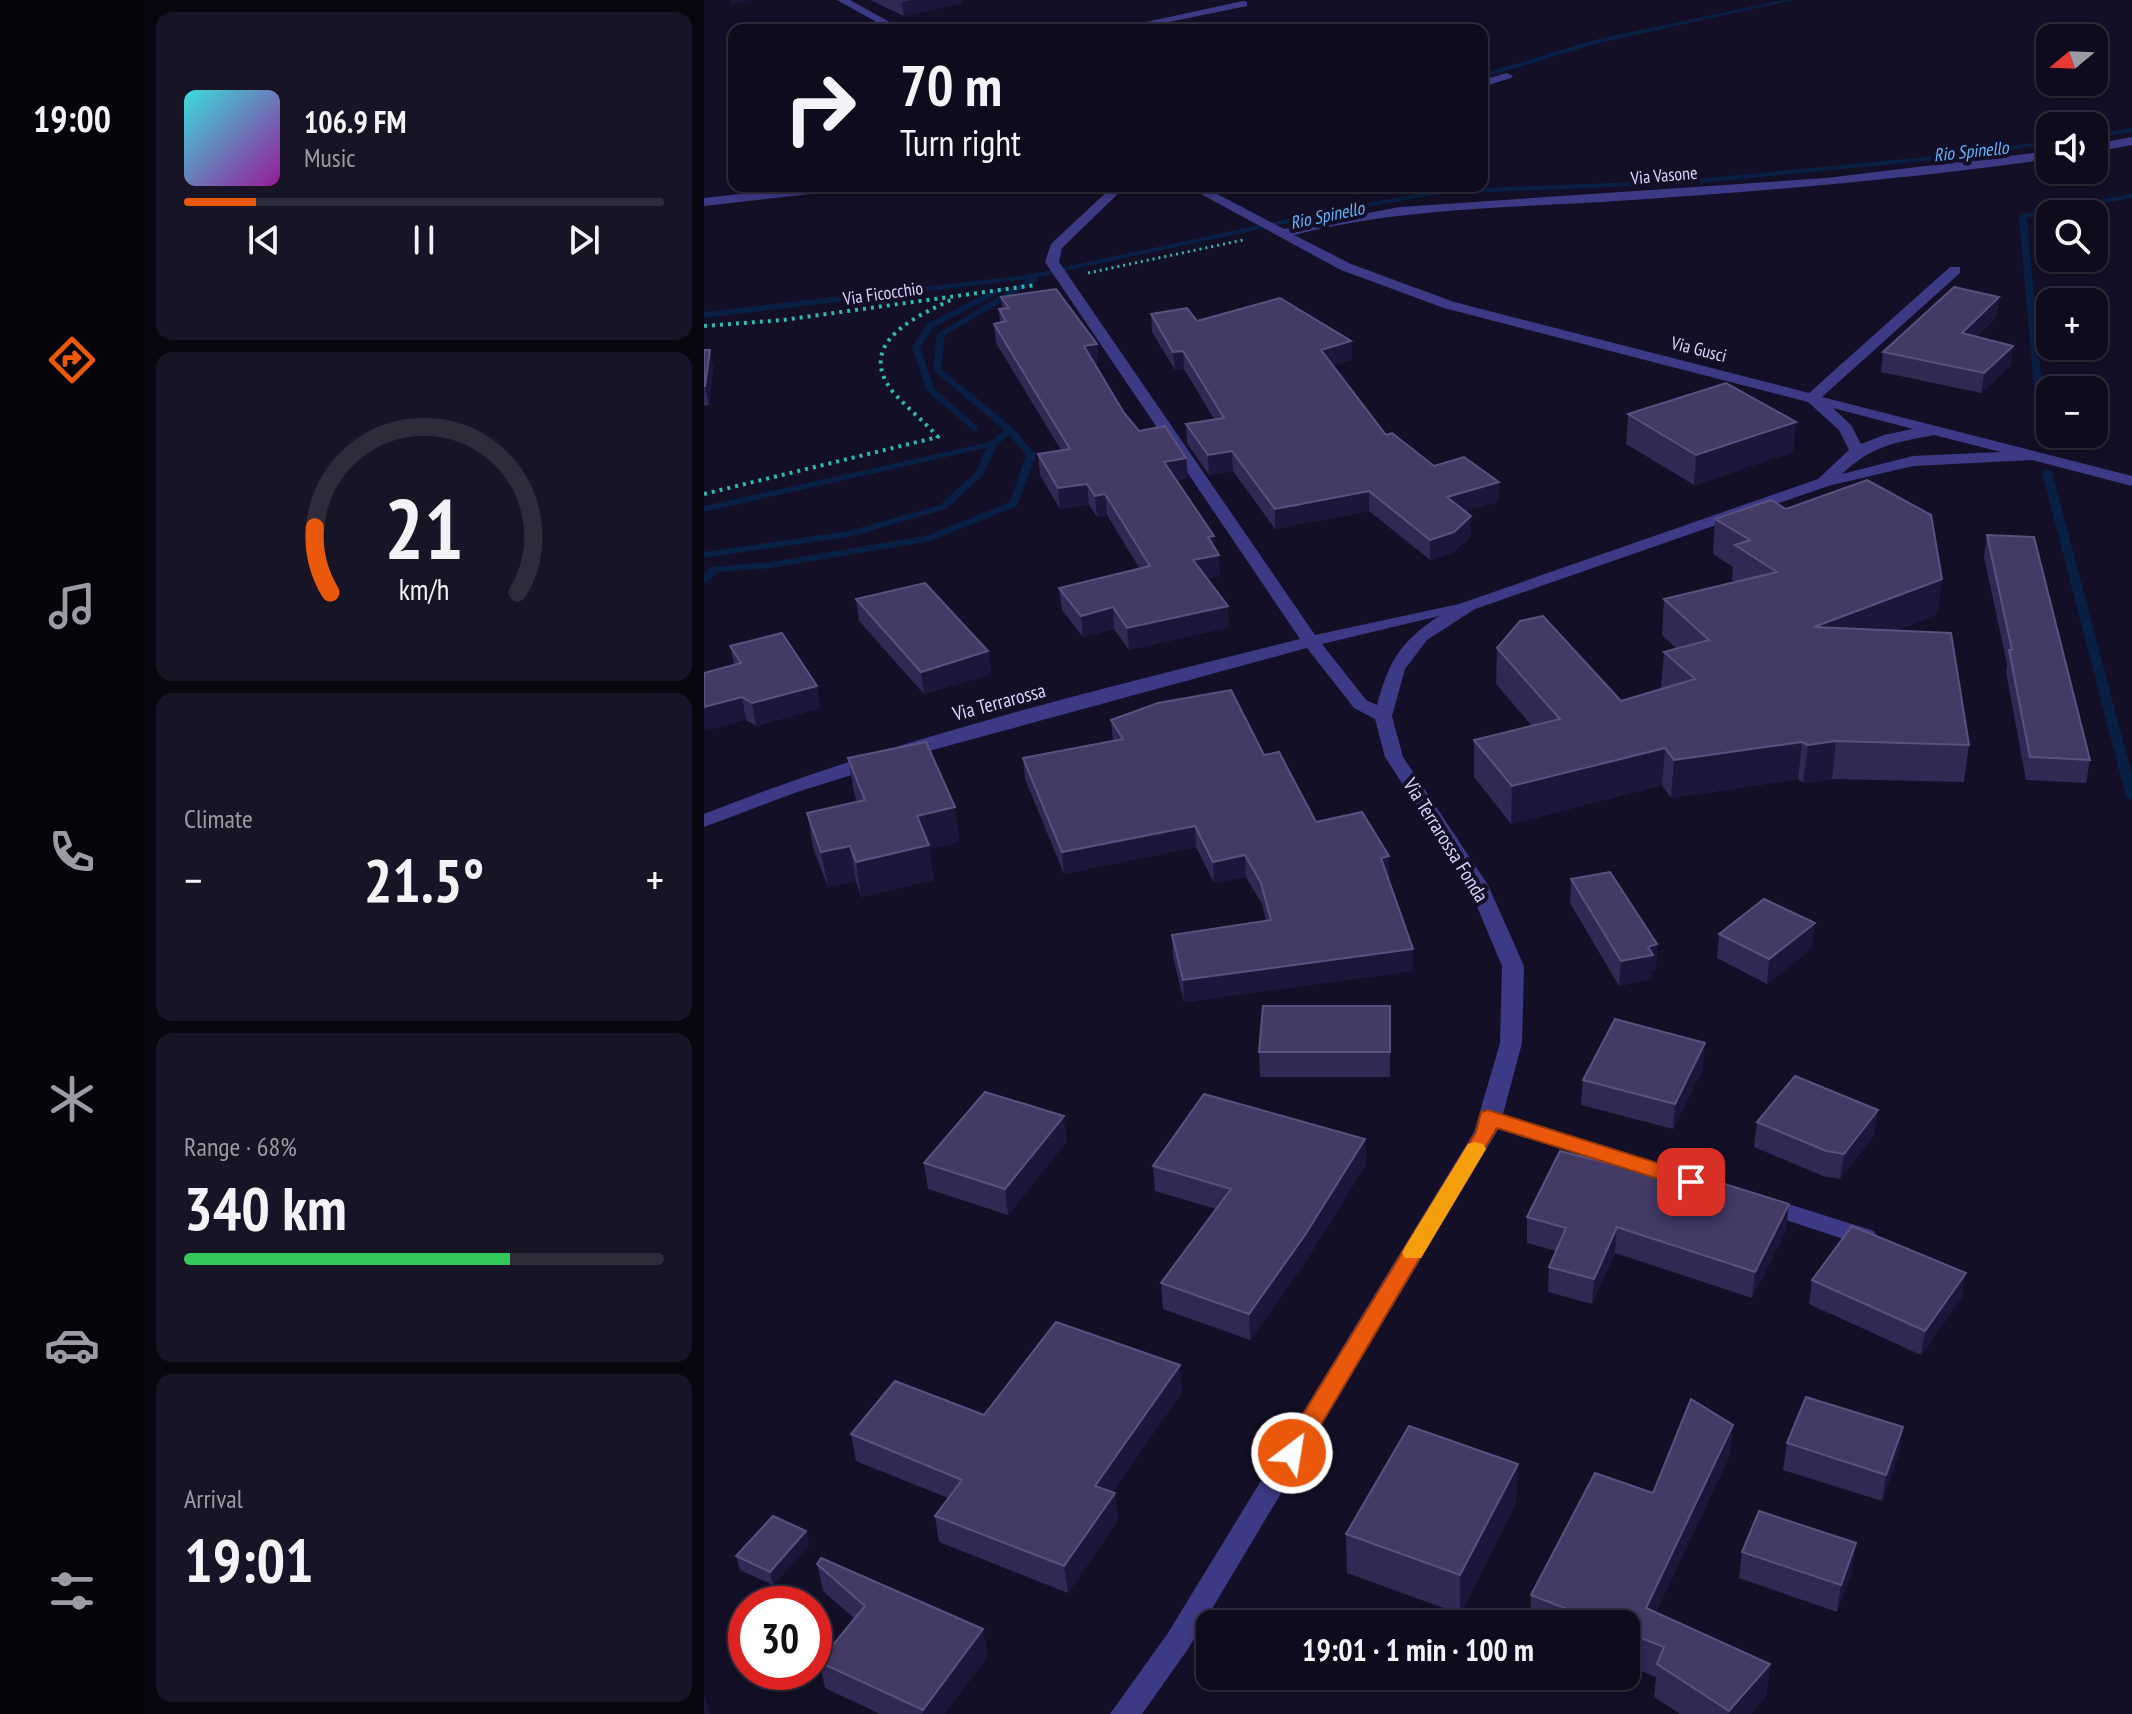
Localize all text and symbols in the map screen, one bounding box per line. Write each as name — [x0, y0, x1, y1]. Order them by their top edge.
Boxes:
north arrow — [2036, 24, 2108, 96]
map controls — [2036, 24, 2108, 448]
text: 70 m — [900, 49, 1002, 121]
icon: right — [768, 56, 872, 160]
text: 19:00 — [33, 95, 111, 142]
text: 106.9 FM — [304, 102, 406, 141]
button: sound — [2036, 112, 2108, 184]
text: Turn right — [900, 119, 1021, 166]
water label: Rio Spinello — [1932, 136, 2011, 166]
text: Music — [304, 141, 356, 174]
street label: Via Vasone — [1629, 161, 1698, 189]
water label: Rio Spinello — [1288, 196, 1367, 234]
button: search — [2036, 200, 2108, 272]
icon: previous — [242, 218, 286, 262]
icon: pause — [402, 218, 446, 262]
icon: next — [562, 218, 606, 262]
street label: Via Ficocchio — [841, 276, 925, 310]
button: + — [2036, 288, 2108, 360]
street label: Via Gusci — [1668, 331, 1729, 367]
icon: directions — [44, 332, 100, 388]
button: − — [2036, 376, 2108, 448]
text: 21 — [384, 473, 464, 581]
text: km/h — [399, 571, 449, 608]
icon: music — [44, 578, 100, 634]
street label: Via Terrarossa — [949, 677, 1048, 727]
street label: Via Terrarossa Fonda — [1397, 772, 1495, 907]
text: Climate — [184, 802, 253, 835]
icon: phone — [44, 824, 100, 880]
text: 21.5° — [364, 841, 484, 919]
text: − — [184, 851, 202, 908]
text: + — [646, 851, 664, 908]
icon: climate — [44, 1071, 100, 1127]
text: Range · 68% — [184, 1130, 297, 1163]
pin — [1657, 1148, 1725, 1216]
icon: arrive — [1669, 1160, 1713, 1204]
text: 340 km — [184, 1169, 347, 1247]
icon: car — [44, 1317, 100, 1373]
position arrow — [1250, 1411, 1334, 1495]
text: Arrival — [184, 1482, 243, 1515]
text: 19:01 — [184, 1521, 314, 1599]
icon: filters — [44, 1563, 100, 1619]
speed limit sign: 30 — [728, 1586, 832, 1690]
text: 19:01 · 1 min · 100 m — [1302, 1630, 1534, 1669]

